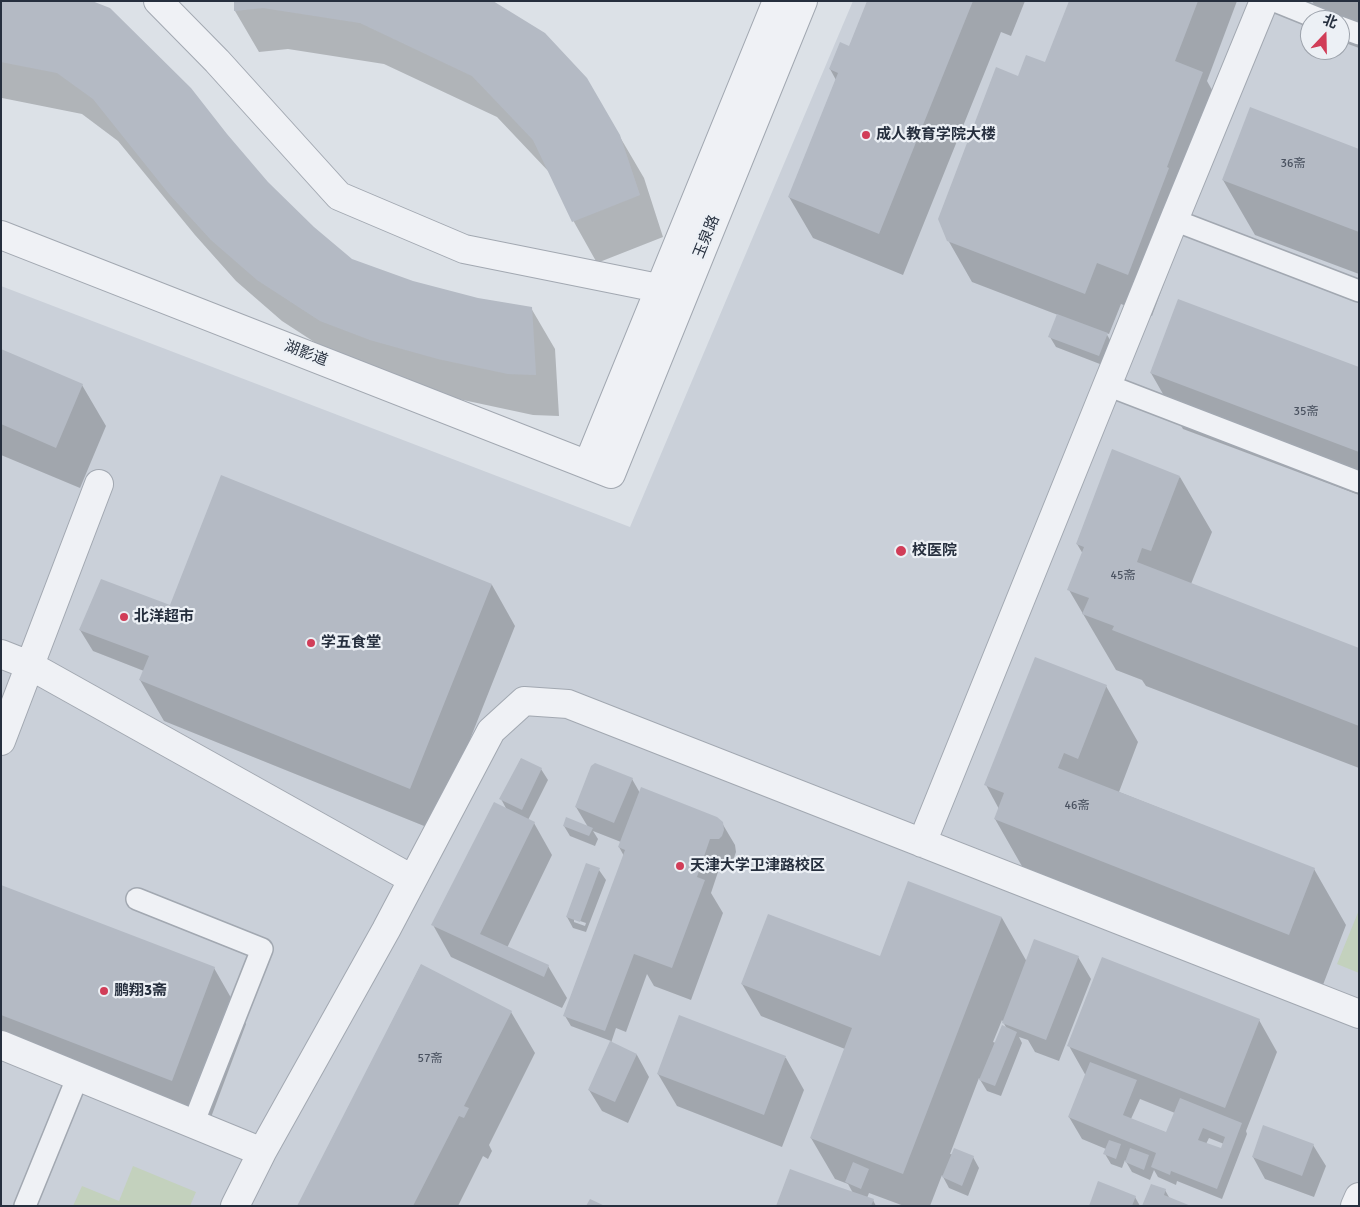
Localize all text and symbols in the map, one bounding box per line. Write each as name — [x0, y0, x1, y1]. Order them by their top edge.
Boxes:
north arrow — [1300, 10, 1350, 60]
text: 北 — [1321, 11, 1340, 32]
place label: 成人教育学院大楼 — [876, 126, 996, 144]
marker: 成人教育学院大楼 — [860, 129, 872, 141]
house number: 36斋 — [1281, 157, 1305, 171]
street label: 玉泉路 — [690, 213, 724, 261]
street label: 湖影道 — [282, 338, 330, 370]
house number: 35斋 — [1294, 405, 1318, 419]
place label: 校医院 — [912, 542, 957, 560]
marker: 校医院 — [894, 544, 908, 558]
house number: 45斋 — [1111, 569, 1135, 583]
place label: 北洋超市 — [134, 608, 194, 626]
marker: 北洋超市 — [118, 611, 130, 623]
place label: 学五食堂 — [321, 634, 381, 652]
marker: 学五食堂 — [305, 637, 317, 649]
house number: 46斋 — [1065, 799, 1089, 813]
place label: 天津大学卫津路校区 — [690, 857, 825, 875]
marker: 天津大学卫津路校区 — [674, 860, 686, 872]
place label: 鹏翔3斋 — [114, 982, 167, 1000]
marker: 鹏翔3斋 — [98, 985, 110, 997]
house number: 57斋 — [418, 1052, 442, 1066]

